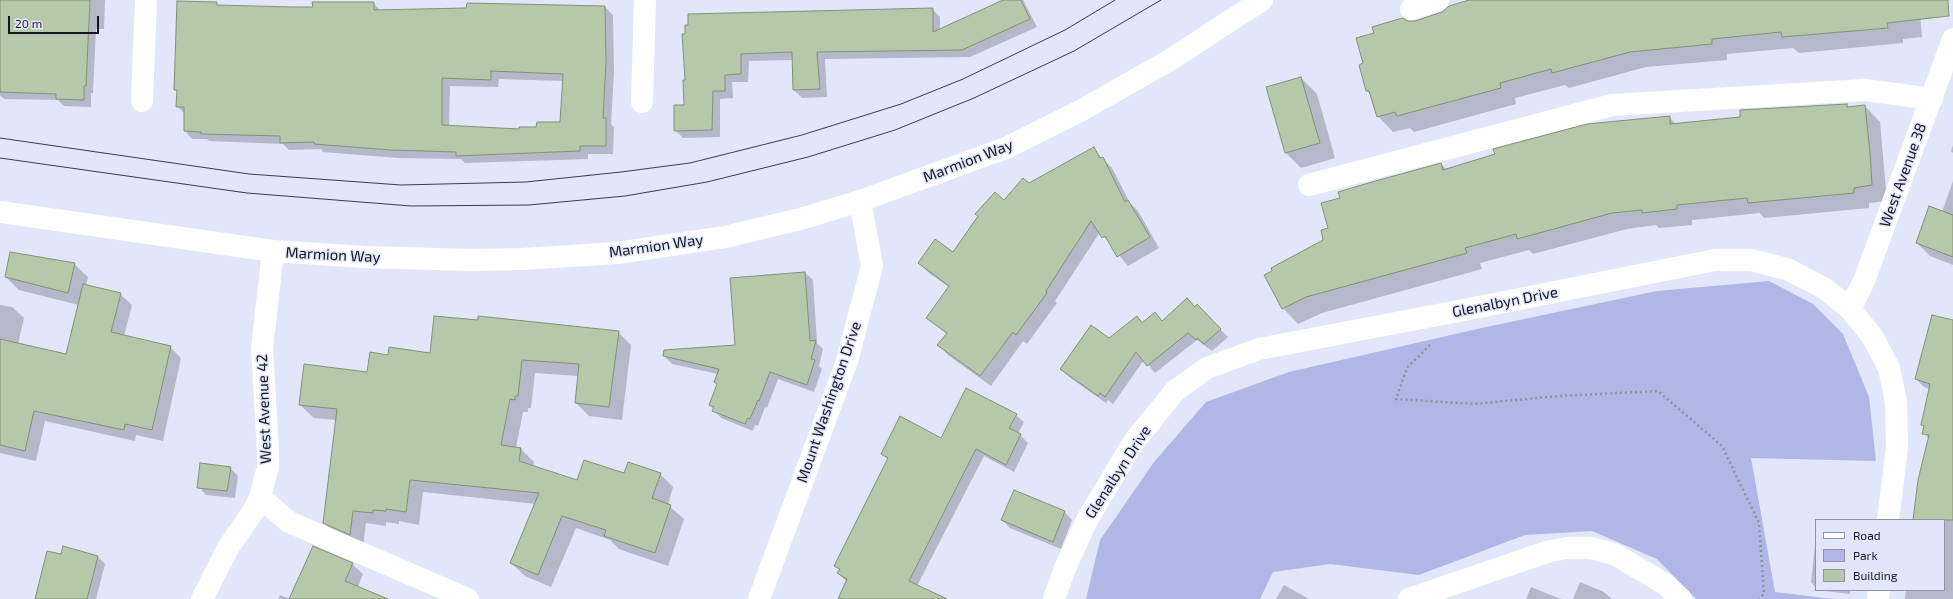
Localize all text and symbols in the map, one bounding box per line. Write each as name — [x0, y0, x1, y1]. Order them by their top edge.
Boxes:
scale bar — [10, 8, 101, 34]
text: 20 m — [15, 16, 42, 30]
street label: West Avenue 38 — [1876, 120, 1930, 230]
street label: Marmion Way — [920, 136, 1016, 186]
street label: Marmion Way — [608, 230, 704, 262]
street label: Marmion Way — [285, 244, 381, 266]
street label: Glenalbyn Drive — [1451, 283, 1559, 321]
street label: Mount Washington Drive — [793, 319, 865, 485]
street label: West Avenue 42 — [253, 354, 275, 464]
street label: Glenalbyn Drive — [1081, 422, 1155, 522]
legend — [1815, 519, 1945, 591]
text: Road — [1853, 528, 1881, 542]
text: Park — [1853, 548, 1878, 562]
text: Building — [1853, 568, 1897, 582]

